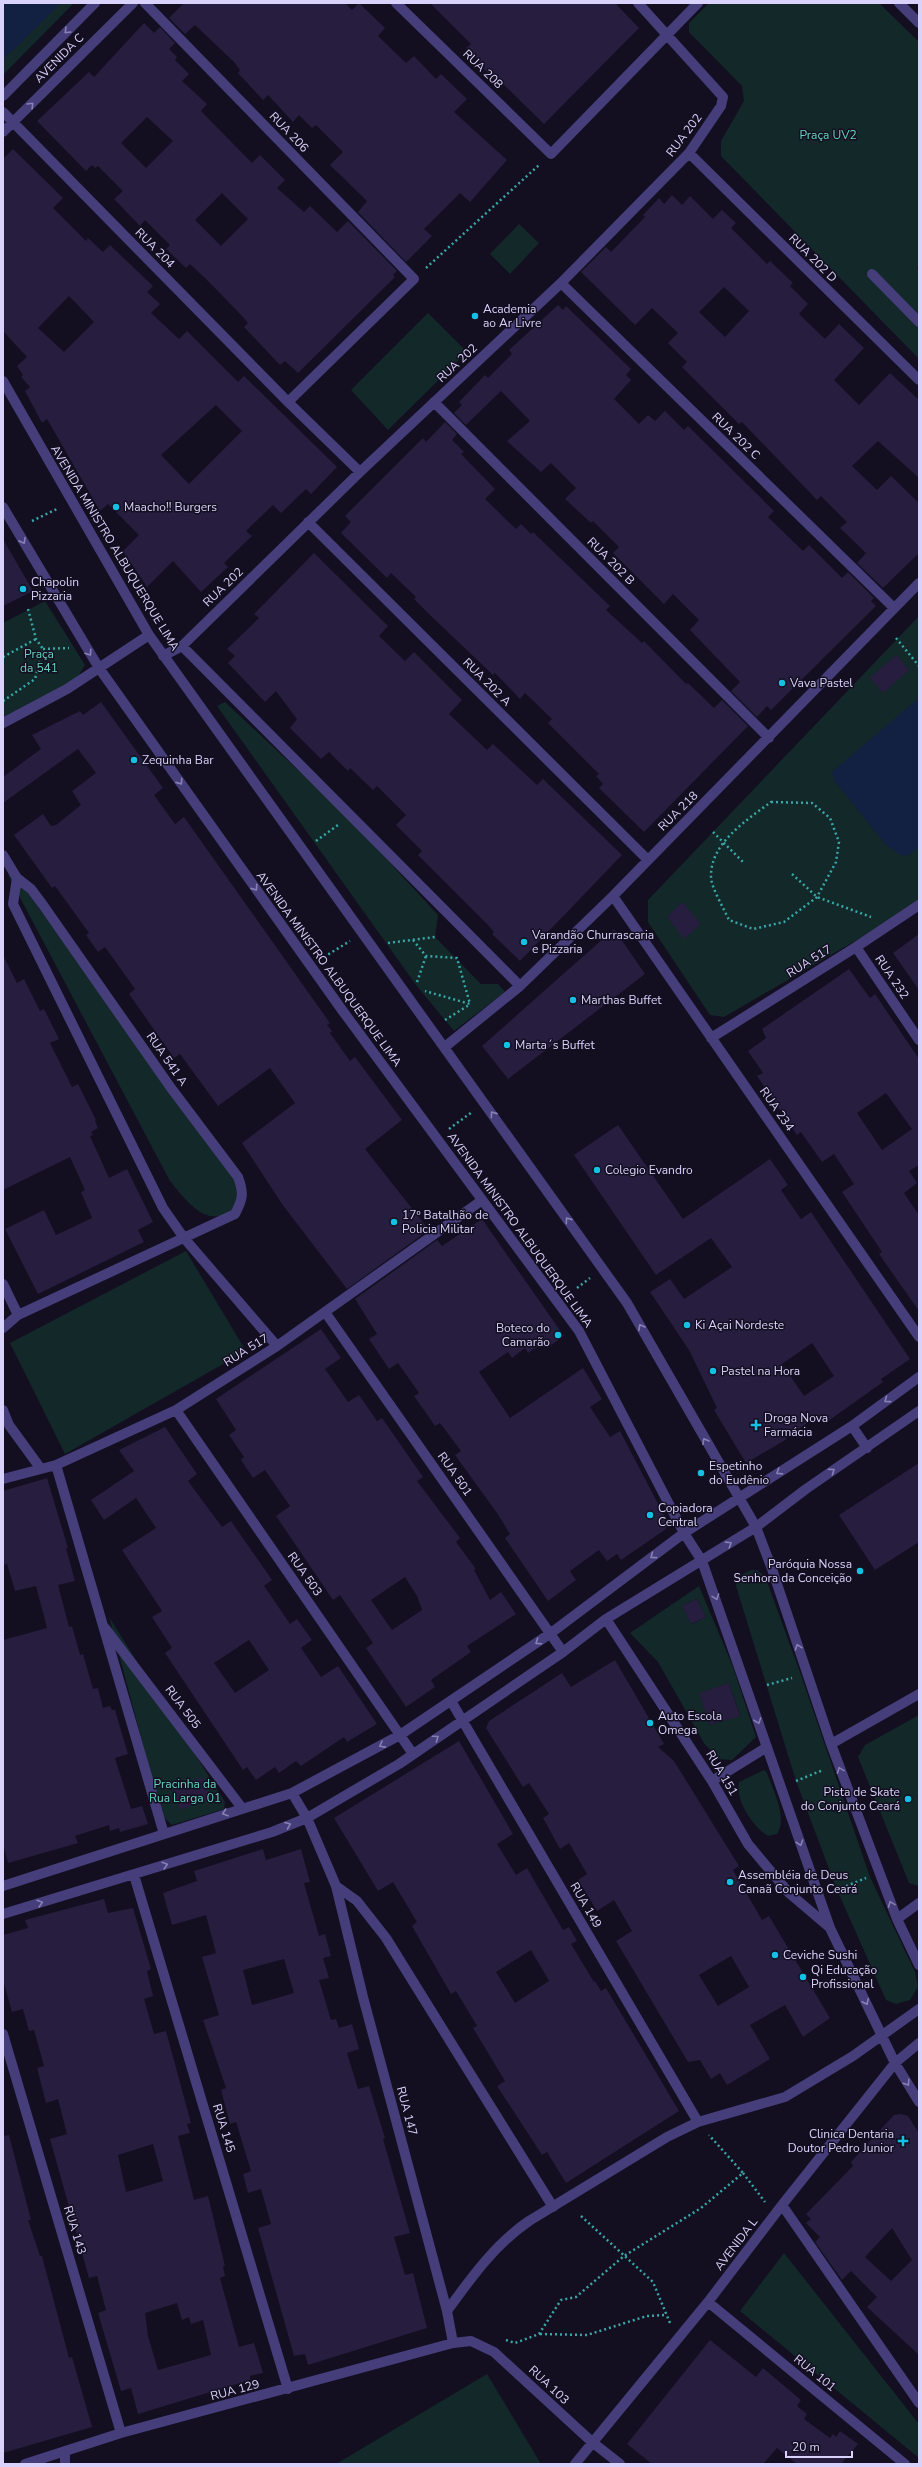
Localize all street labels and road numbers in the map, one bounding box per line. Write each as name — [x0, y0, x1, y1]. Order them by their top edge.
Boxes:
street label: AVENIDA C — [31, 30, 87, 86]
street label: RUA 208 — [459, 46, 507, 92]
street label: RUA 206 — [266, 108, 312, 156]
street label: RUA 202 — [663, 110, 705, 160]
street label: RUA 204 — [132, 225, 178, 271]
street label: RUA 202 D — [785, 230, 841, 286]
street label: RUA 202 — [433, 340, 481, 386]
street label: RUA 202 C — [708, 409, 764, 463]
street label: AVENIDA MINISTRO ALBUQUERQUE LIMA — [47, 442, 183, 654]
street label: RUA 202 B — [584, 534, 638, 588]
street label: RUA 202 — [199, 564, 247, 610]
street label: RUA 202 A — [459, 654, 515, 710]
street label: RUA 218 — [655, 788, 701, 834]
street label: AVENIDA MINISTRO ALBUQUERQUE LIMA — [253, 868, 405, 1070]
street label: RUA 517 — [783, 941, 835, 981]
street label: RUA 232 — [871, 952, 913, 1002]
street label: RUA 541 A — [143, 1029, 191, 1089]
street label: RUA 234 — [756, 1084, 798, 1134]
street label: AVENIDA MINISTRO ALBUQUERQUE LIMA — [444, 1129, 596, 1331]
street label: RUA 517 — [220, 1330, 272, 1370]
street label: RUA 501 — [434, 1449, 476, 1499]
street label: RUA 503 — [284, 1549, 326, 1599]
street label: RUA 505 — [162, 1682, 204, 1732]
street label: RUA 151 — [702, 1747, 742, 1799]
street label: RUA 149 — [567, 1879, 605, 1931]
street label: RUA 147 — [393, 2085, 421, 2137]
street label: RUA 145 — [209, 2102, 239, 2154]
street label: RUA 143 — [60, 2204, 90, 2256]
street label: AVENIDA L — [711, 2214, 761, 2274]
street label: RUA 101 — [790, 2351, 840, 2395]
street label: RUA 103 — [525, 2362, 573, 2408]
street label: RUA 129 — [209, 2376, 261, 2404]

